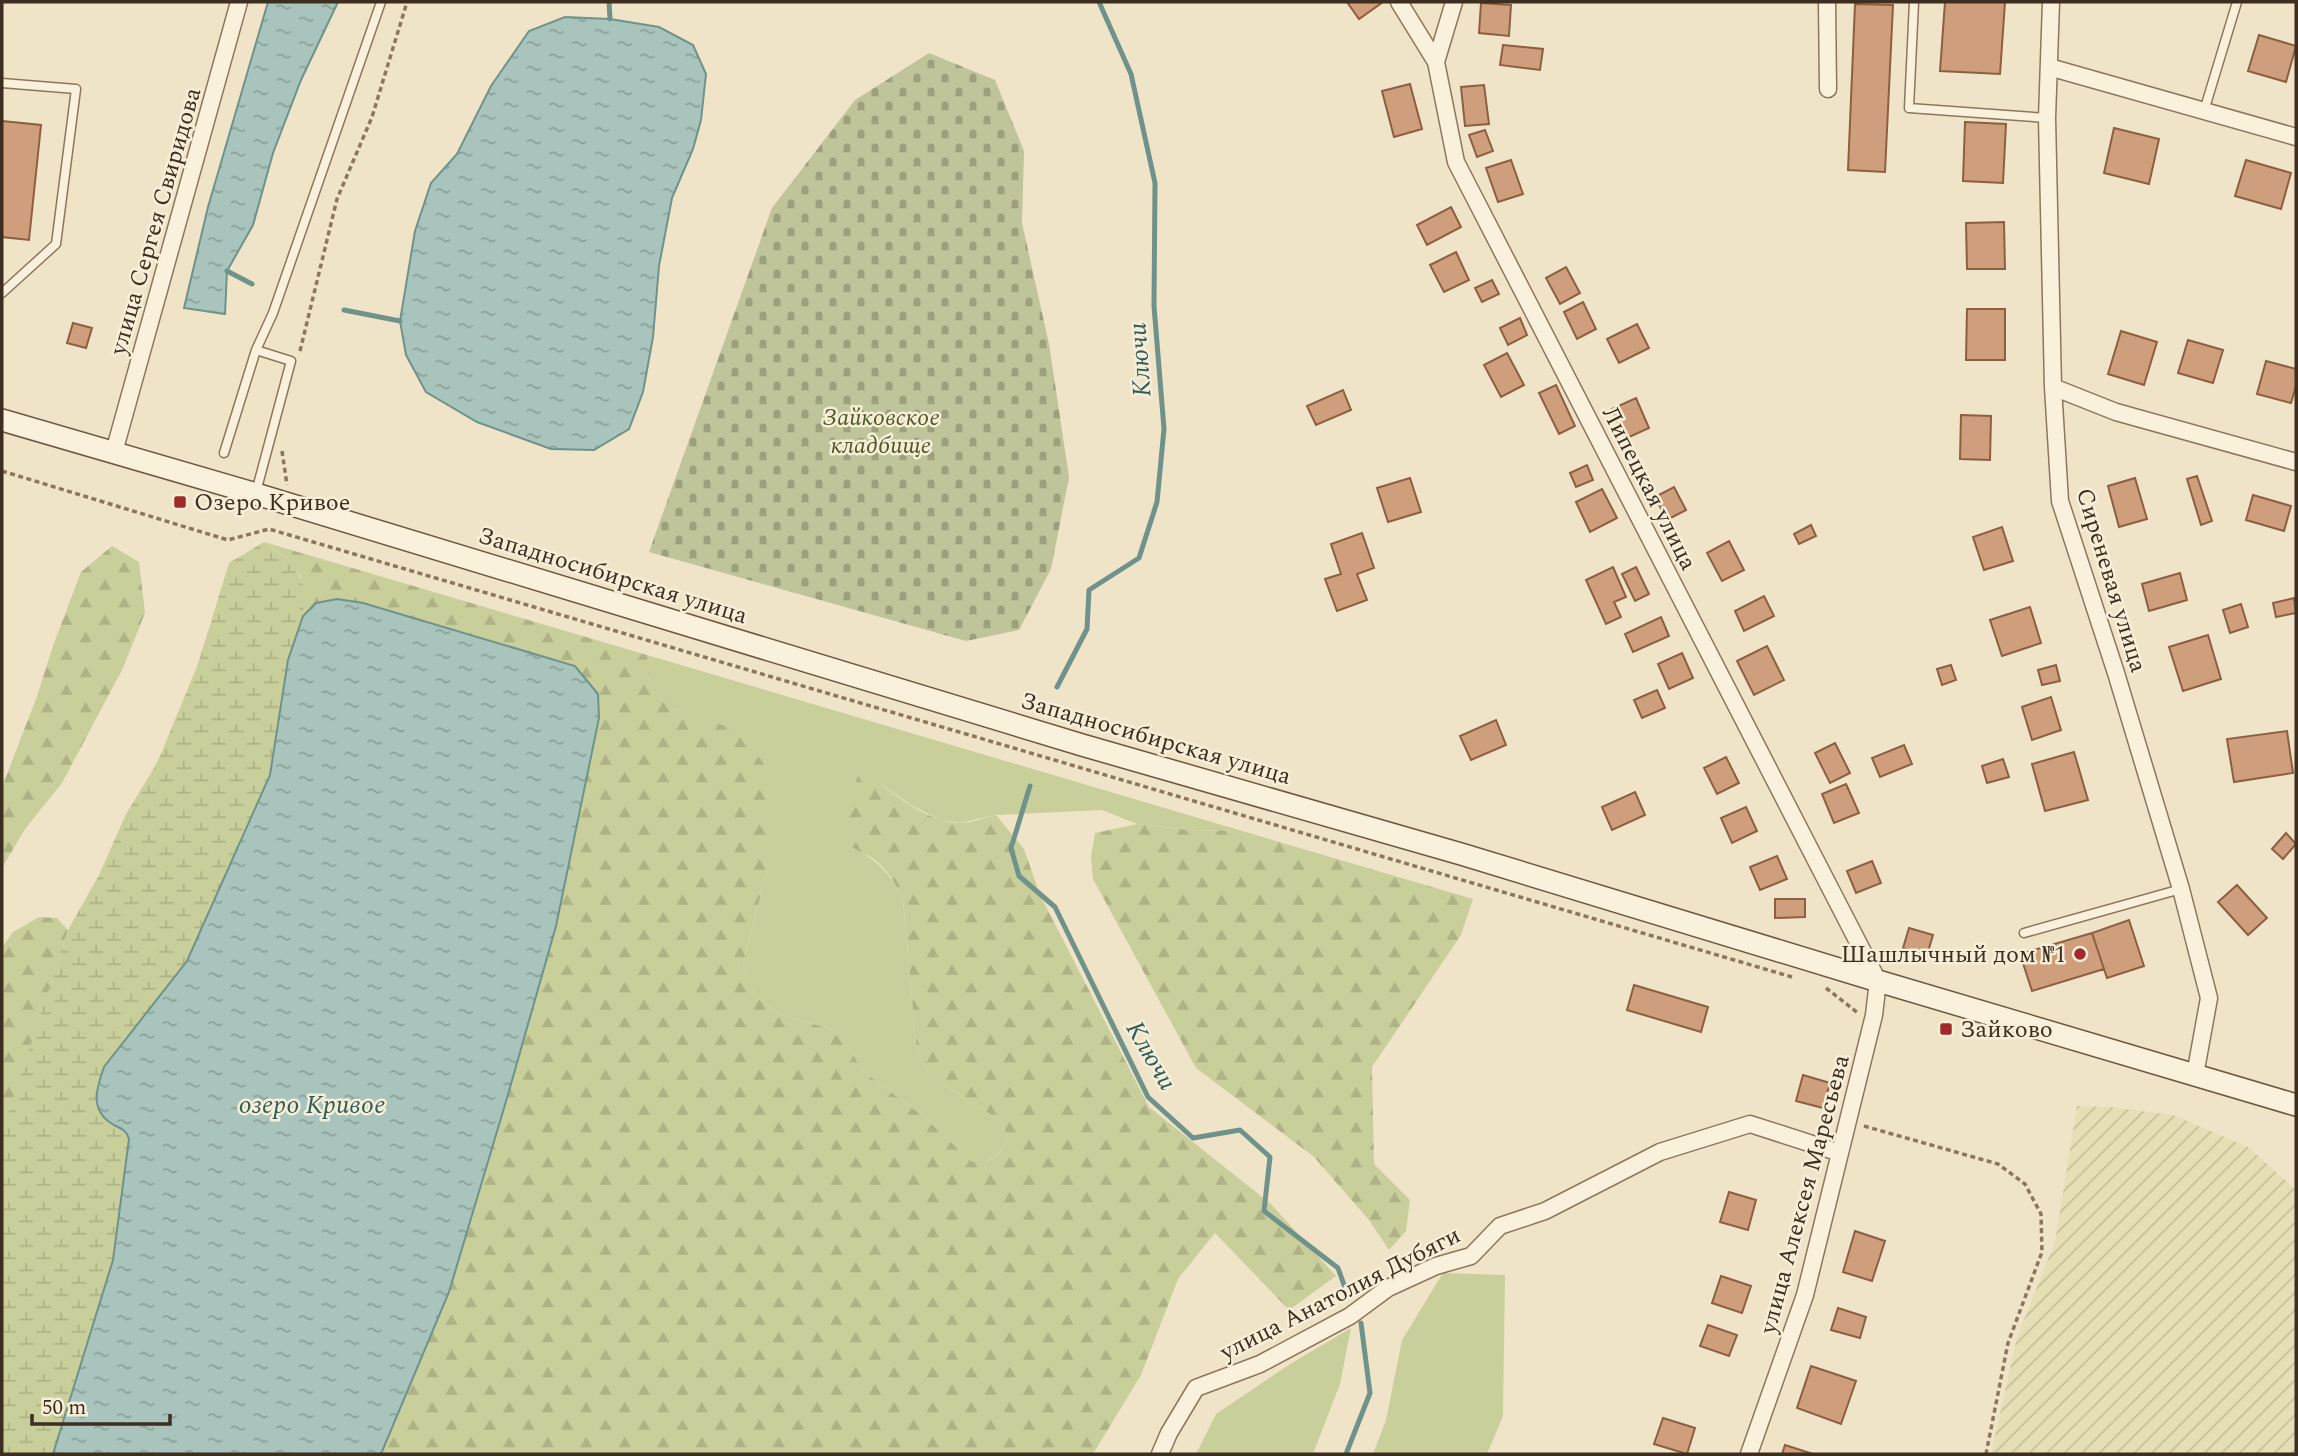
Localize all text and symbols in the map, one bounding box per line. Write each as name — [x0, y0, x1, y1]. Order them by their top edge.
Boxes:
street label: улица Сергея Свиридова — [100, 83, 212, 360]
water label: Ключи — [1117, 321, 1163, 399]
park label: Зайковское кладбище — [822, 400, 940, 464]
street label: Липецкая улица — [1592, 400, 1706, 577]
street label: Сиреневая улица — [2066, 484, 2156, 677]
place label: Озеро Кривое — [194, 485, 350, 521]
marker: Озеро Кривое — [172, 494, 188, 510]
street label: Западносибирская улица — [474, 518, 752, 634]
street label: Западносибирская улица — [1016, 683, 1296, 795]
place label: Шашлычный дом №1 — [1841, 937, 2066, 973]
marker: Шашлычный дом №1 — [2072, 946, 2088, 962]
place label: Зайково — [1960, 1012, 2053, 1048]
water label: Ключи — [1115, 1013, 1187, 1098]
marker: Зайково — [1938, 1021, 1954, 1037]
street label: улица Алексея Маресьева — [1750, 1051, 1860, 1339]
water label: озеро Кривое — [239, 1085, 385, 1125]
street label: улица Анатолия Дубяги — [1213, 1218, 1467, 1371]
scale bar — [32, 1382, 170, 1426]
text: 50 m — [42, 1392, 86, 1424]

